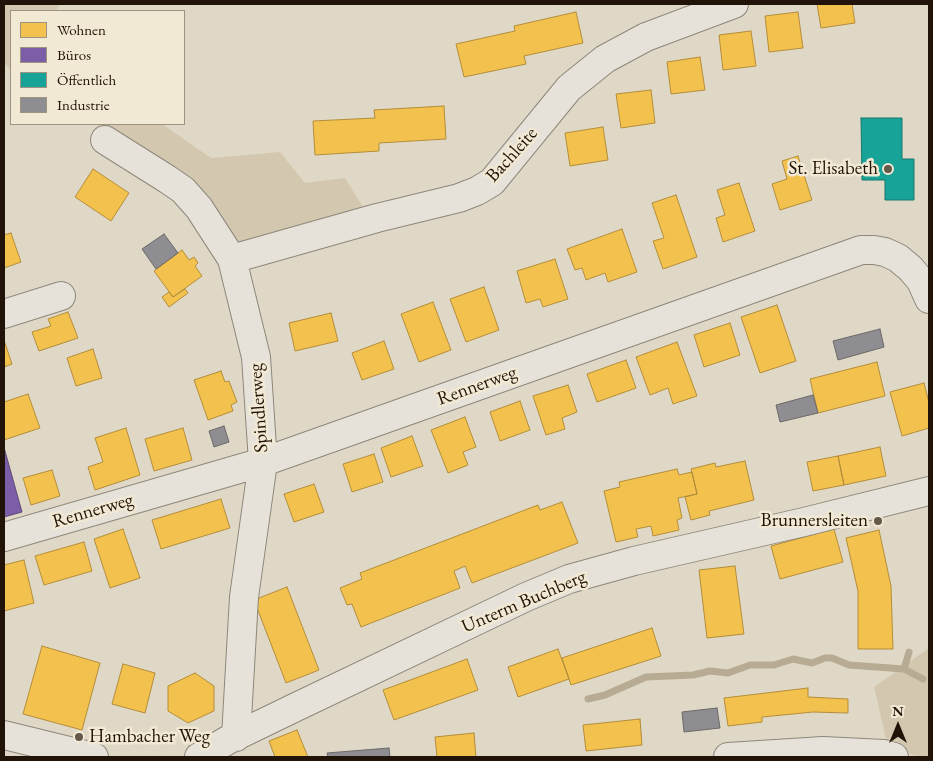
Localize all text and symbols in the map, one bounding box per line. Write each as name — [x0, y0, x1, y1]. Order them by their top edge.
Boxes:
legend — [10, 10, 185, 125]
text: Wohnen — [57, 20, 106, 39]
text: Büros — [57, 45, 91, 64]
text: Öffentlich — [57, 70, 116, 89]
text: Industrie — [57, 95, 110, 114]
street label: Bachleite — [481, 123, 543, 187]
place label: St. Elisabeth — [788, 158, 878, 180]
marker: St. Elisabeth — [882, 163, 894, 175]
street label: Rennerweg — [434, 361, 520, 411]
street label: Spindlerweg — [245, 363, 273, 453]
street label: Rennerweg — [50, 489, 136, 533]
place label: Brunnersleiten — [760, 510, 868, 532]
marker: Brunnersleiten — [872, 515, 884, 527]
street label: Unterm Buchberg — [458, 566, 590, 638]
north arrow — [873, 701, 923, 751]
text: N — [892, 702, 904, 720]
place label: Hambacher Weg — [89, 726, 210, 748]
marker: Hambacher Weg — [73, 731, 85, 743]

